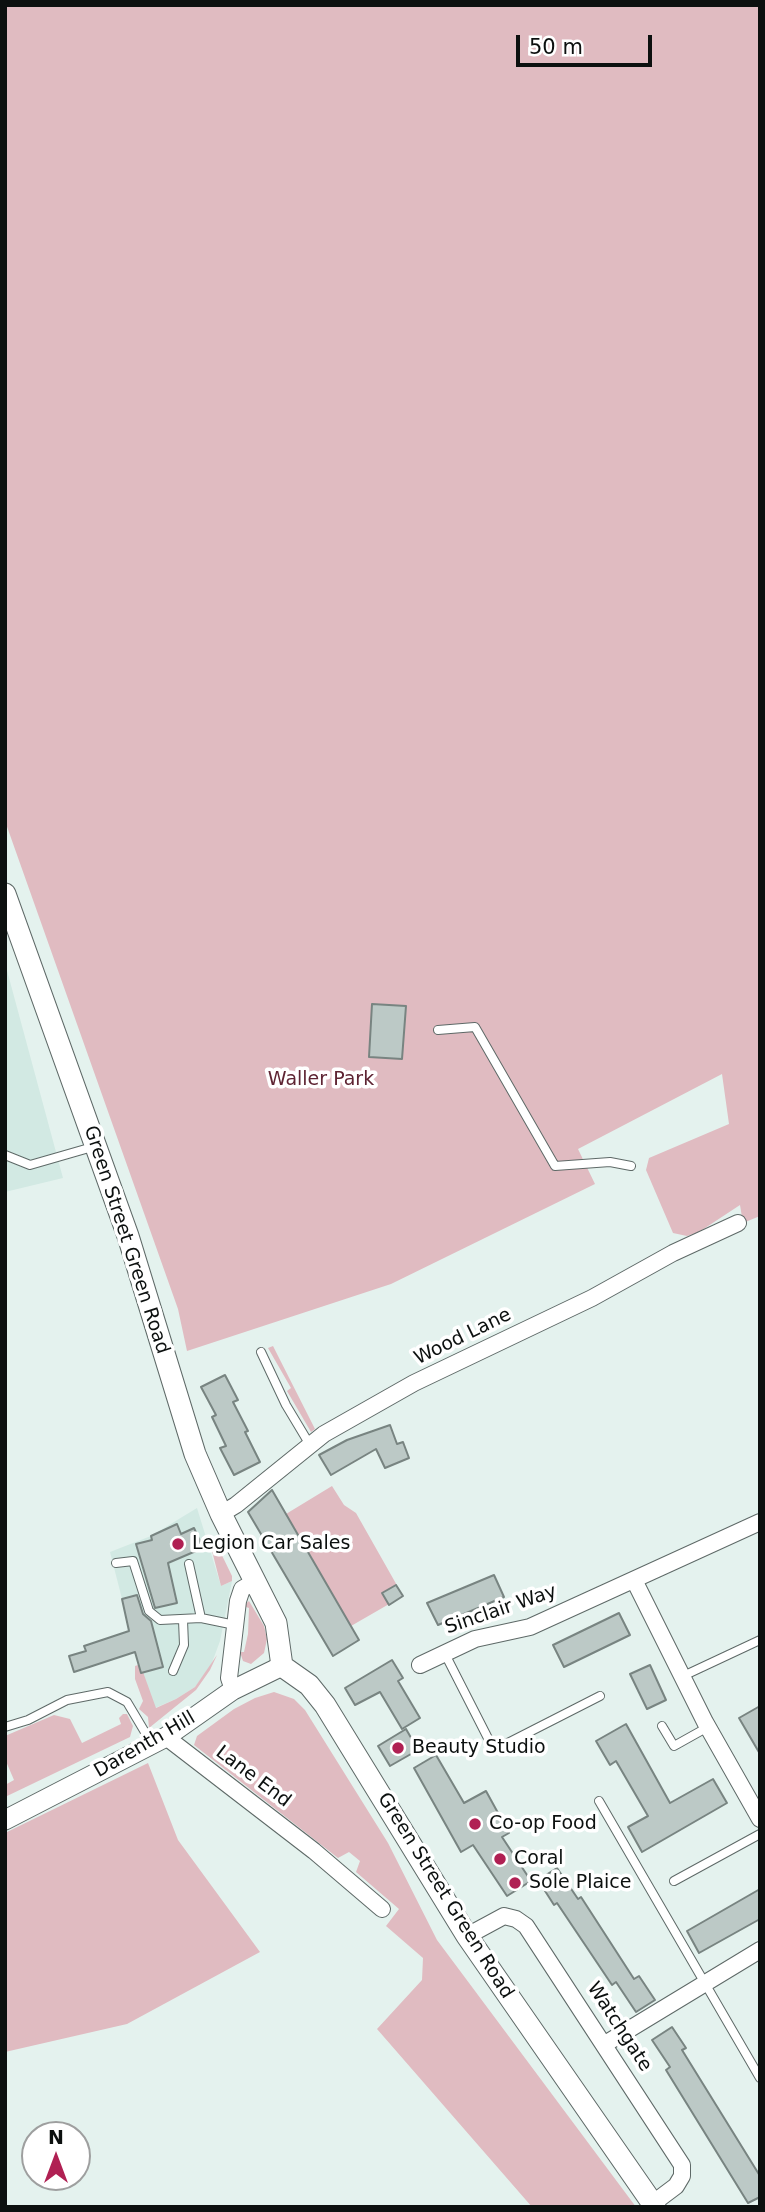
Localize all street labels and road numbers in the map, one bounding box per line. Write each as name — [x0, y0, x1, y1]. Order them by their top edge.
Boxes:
street label: Green Street Green Road — [78, 1123, 174, 1357]
street label: Wood Lane — [411, 1304, 515, 1370]
street label: Sinclair Way — [442, 1580, 560, 1640]
street label: Darenth Hill — [90, 1707, 200, 1783]
street label: Lane End — [211, 1741, 295, 1813]
street label: Green Street Green Road — [372, 1789, 518, 2003]
street label: Watchgate — [582, 1978, 656, 2076]

